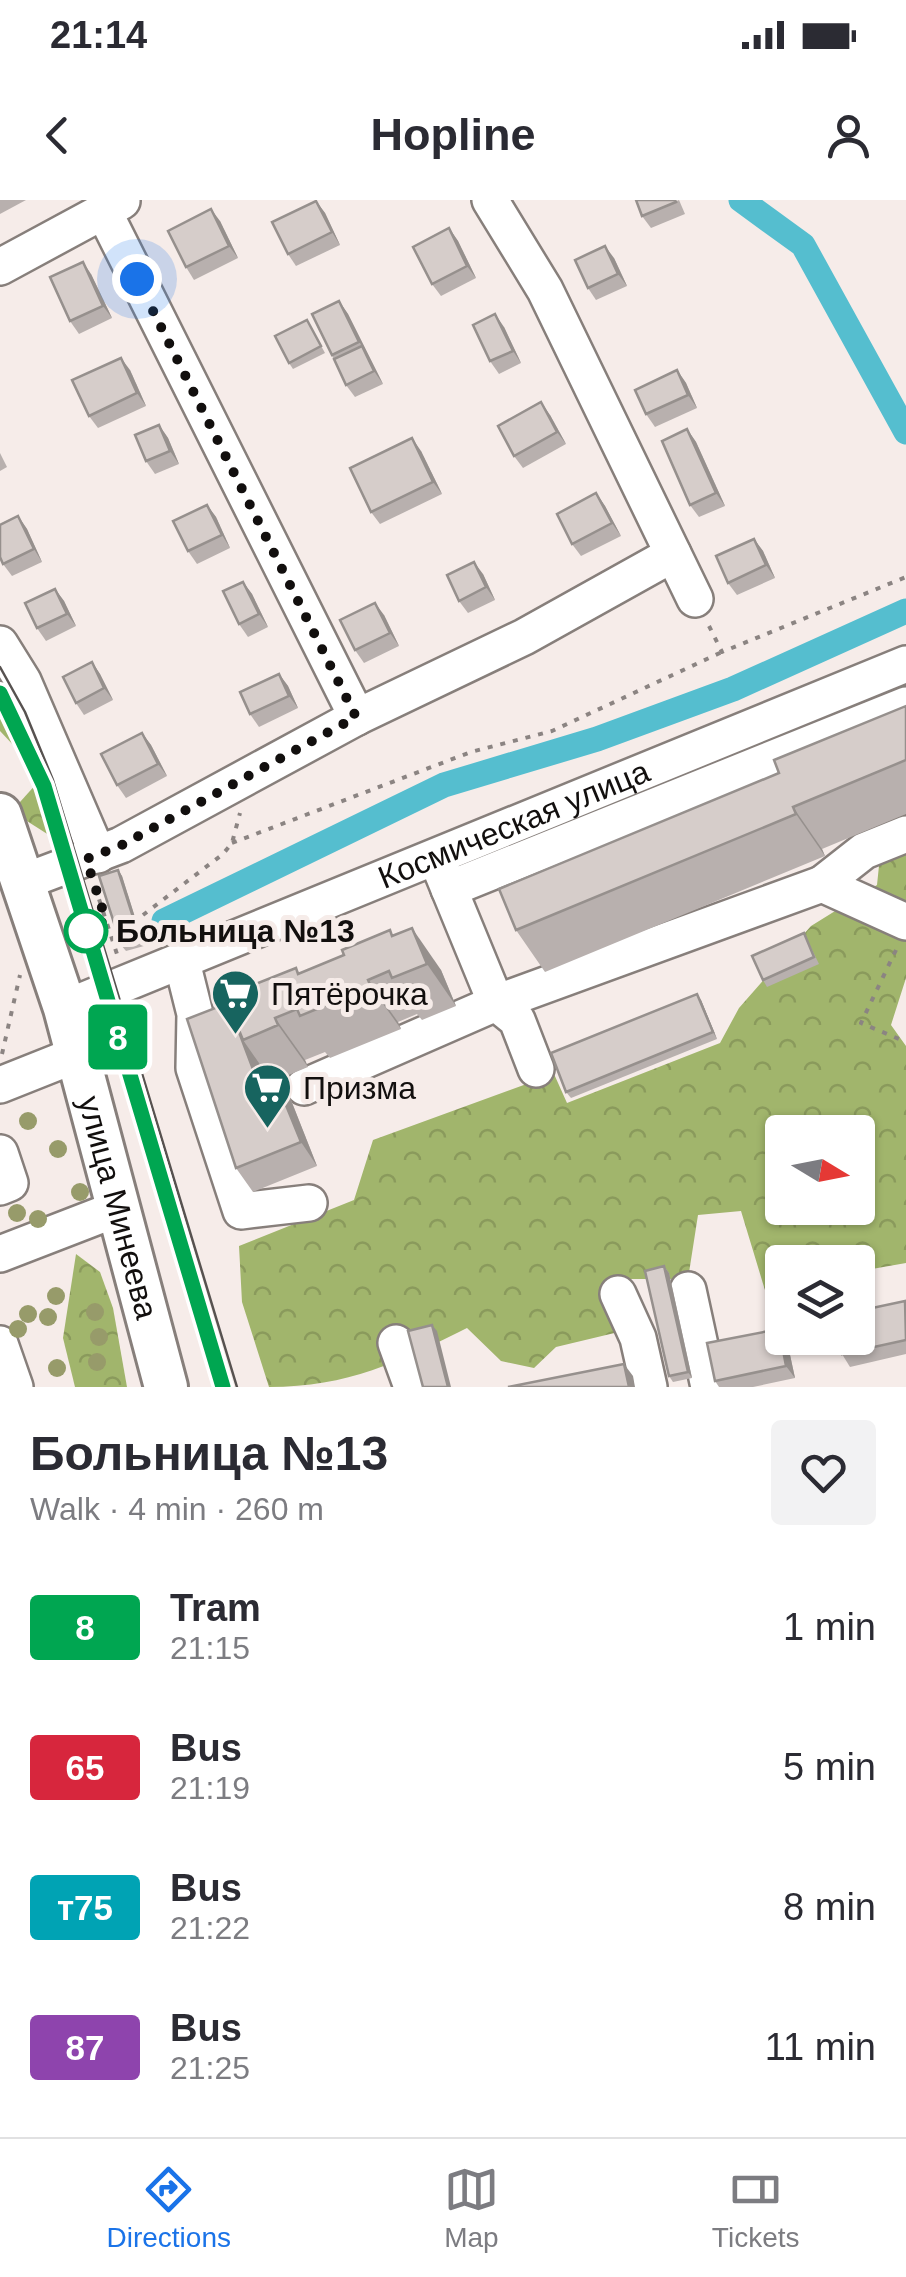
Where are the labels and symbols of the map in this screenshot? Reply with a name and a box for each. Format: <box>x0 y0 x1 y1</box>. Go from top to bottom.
your location <box>112 254 162 304</box>
street label: Космическая улица <box>373 753 655 896</box>
marker: Больница №13 <box>65 910 107 952</box>
place label: Больница №13 <box>116 913 355 949</box>
supermarket icon: Пятёрочка <box>210 968 262 1036</box>
place label: Пятёрочка <box>271 976 428 1012</box>
line badge: 8 <box>86 1004 150 1070</box>
supermarket icon: Призма <box>242 1062 294 1130</box>
place label: Призма <box>303 1070 416 1106</box>
street label: улица Минеева <box>71 1092 165 1323</box>
north arrow <box>765 1115 875 1225</box>

